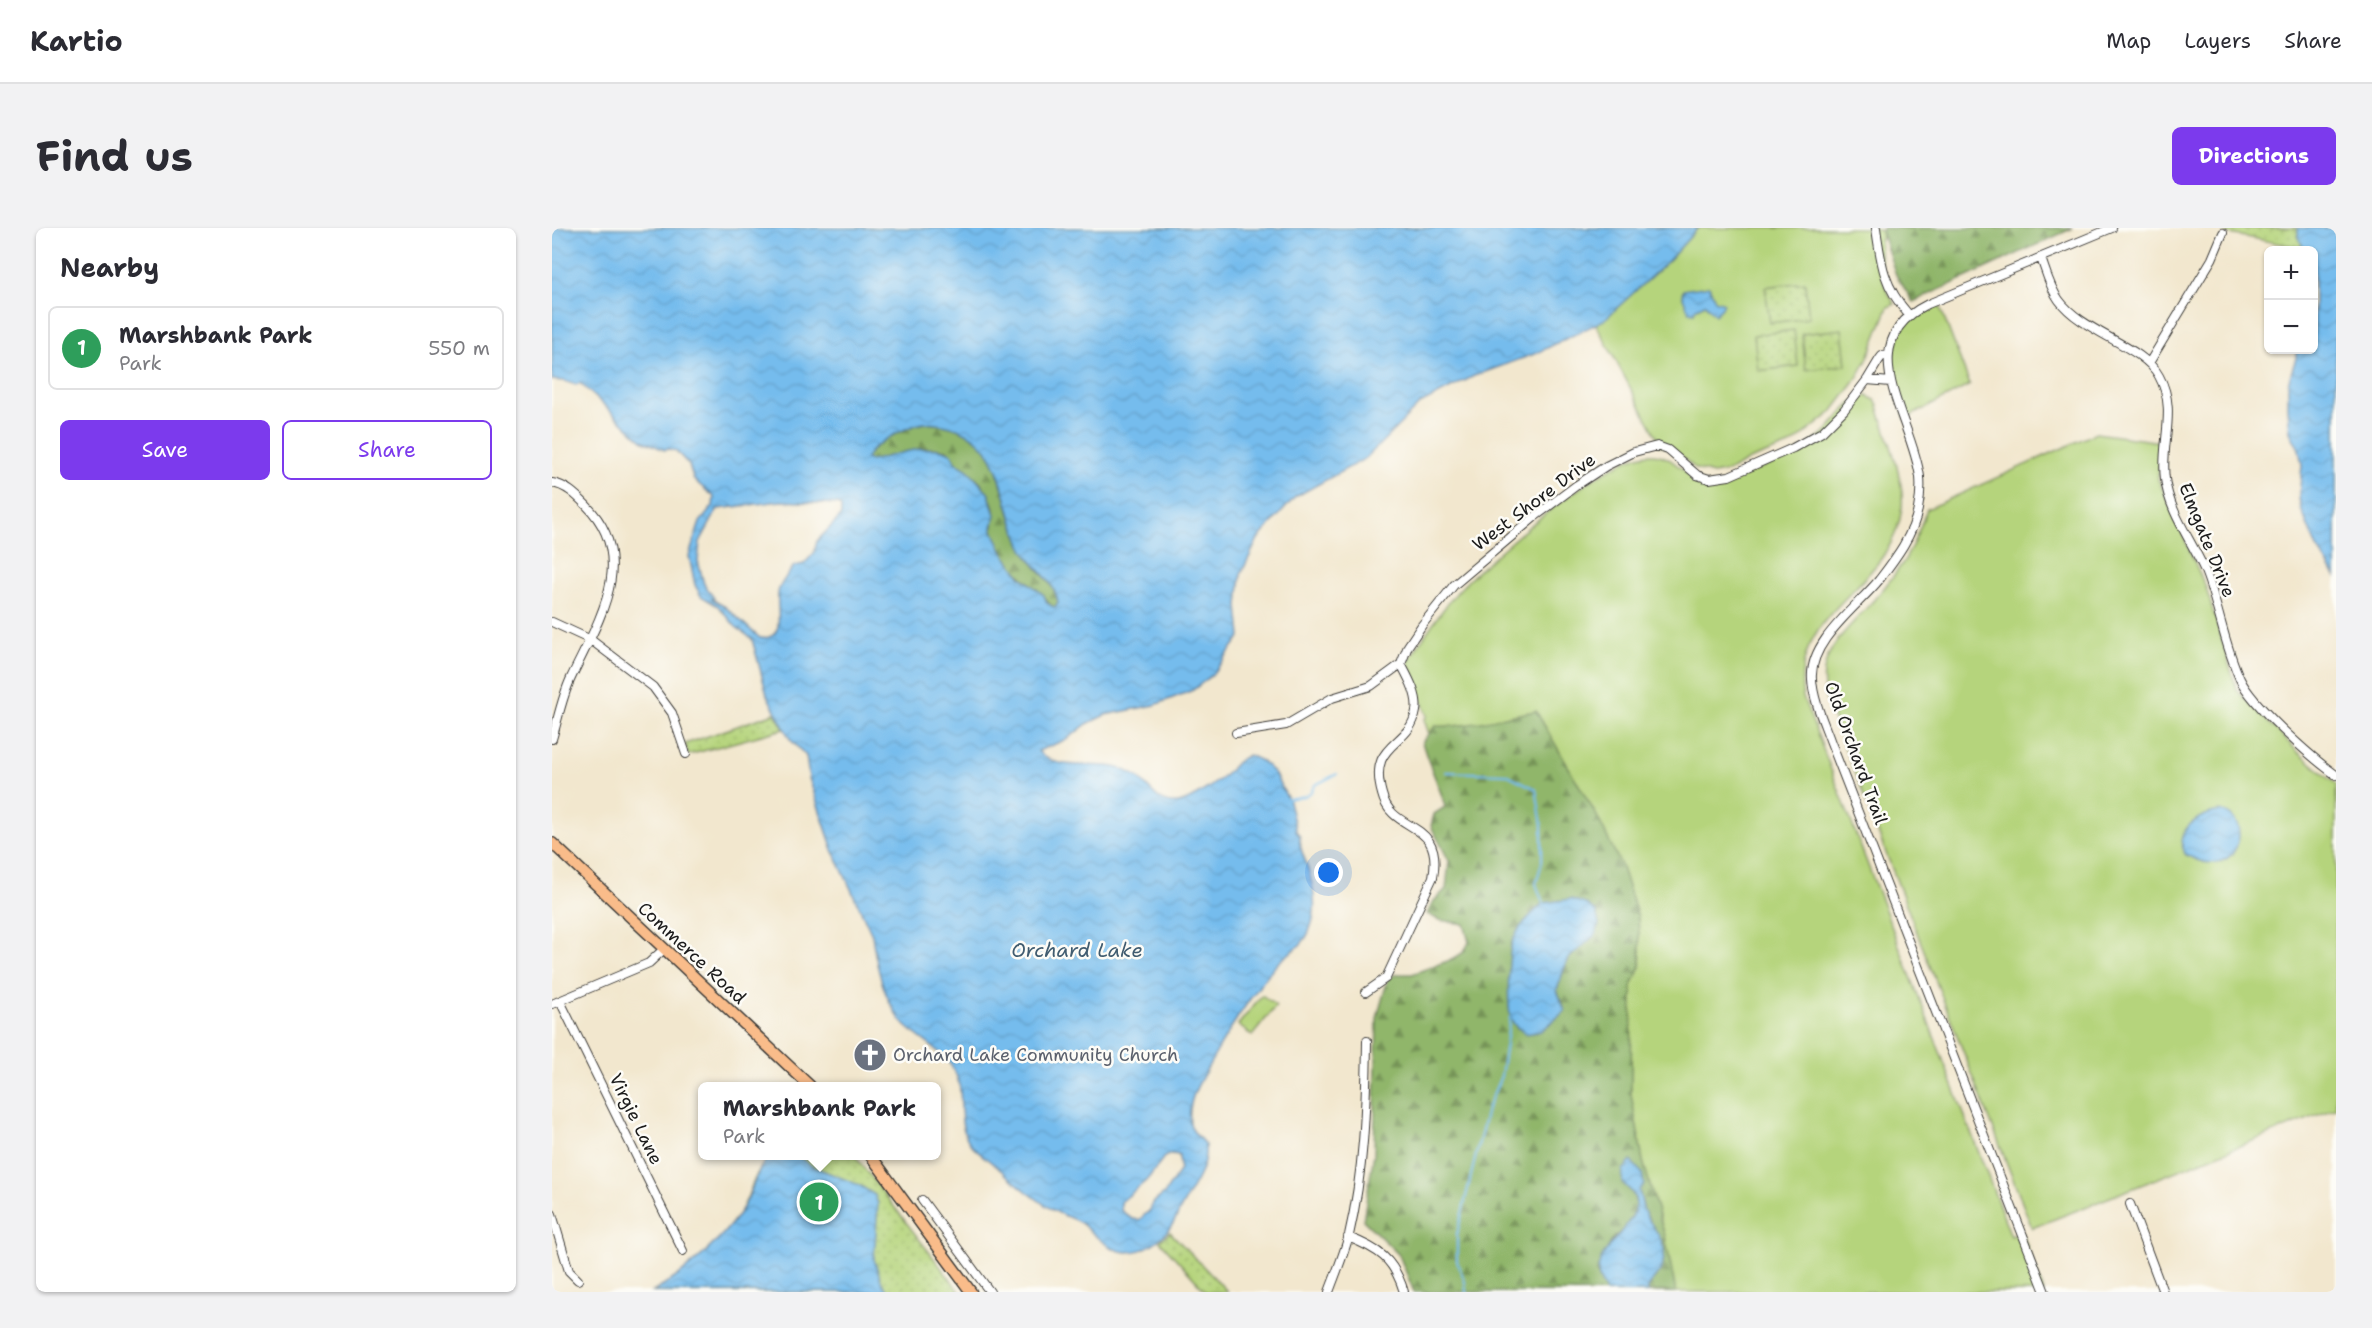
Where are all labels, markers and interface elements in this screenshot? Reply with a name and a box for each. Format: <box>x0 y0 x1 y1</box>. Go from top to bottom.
text: Kartio <box>30 22 123 60</box>
text: Map <box>2106 27 2151 55</box>
text: Layers <box>2184 27 2251 55</box>
text: Share <box>2284 27 2342 55</box>
button: Directions <box>2172 127 2336 185</box>
text: Find us <box>36 128 193 184</box>
map controls <box>2264 246 2318 354</box>
button: + <box>2264 246 2318 300</box>
text: Nearby <box>60 250 159 285</box>
button: − <box>2264 300 2318 354</box>
text: Marshbank Park <box>119 321 313 350</box>
text: 1 <box>77 335 86 361</box>
text: 550 m <box>428 335 490 361</box>
text: Park <box>119 350 162 376</box>
button: Save <box>60 420 270 480</box>
button: Share <box>282 420 492 480</box>
street label: West Shore Drive <box>1467 448 1601 556</box>
street label: Elmgate Drive <box>2173 479 2241 601</box>
street label: Old Orchard Trail <box>1819 678 1893 828</box>
your location <box>1314 858 1343 887</box>
street label: Commerce Road <box>633 896 751 1010</box>
water label: Orchard Lake <box>1011 937 1143 963</box>
church icon: Orchard Lake Community Church <box>852 1037 888 1073</box>
place label: Orchard Lake Community Church <box>893 1043 1178 1067</box>
street label: Virgie Lane <box>604 1069 668 1169</box>
popup <box>698 1082 941 1160</box>
text: Marshbank Park <box>723 1094 916 1123</box>
text: Park <box>723 1123 766 1149</box>
pin: 1 <box>800 1180 838 1224</box>

